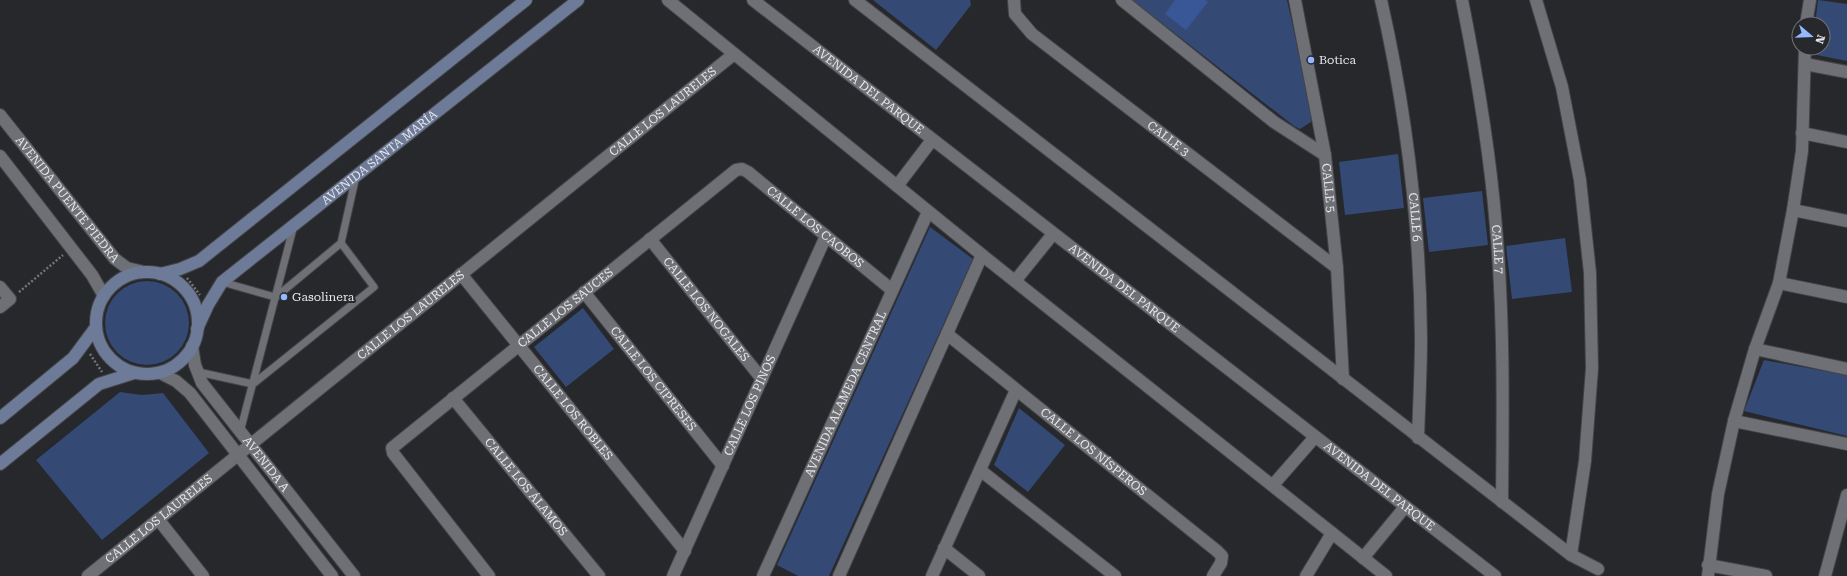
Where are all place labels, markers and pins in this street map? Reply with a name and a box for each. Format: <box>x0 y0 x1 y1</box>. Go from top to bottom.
place label: Botica <box>1319 53 1356 67</box>
marker: Botica <box>1306 55 1316 65</box>
place label: Gasolinera <box>292 290 355 304</box>
marker: Gasolinera <box>279 292 289 302</box>

